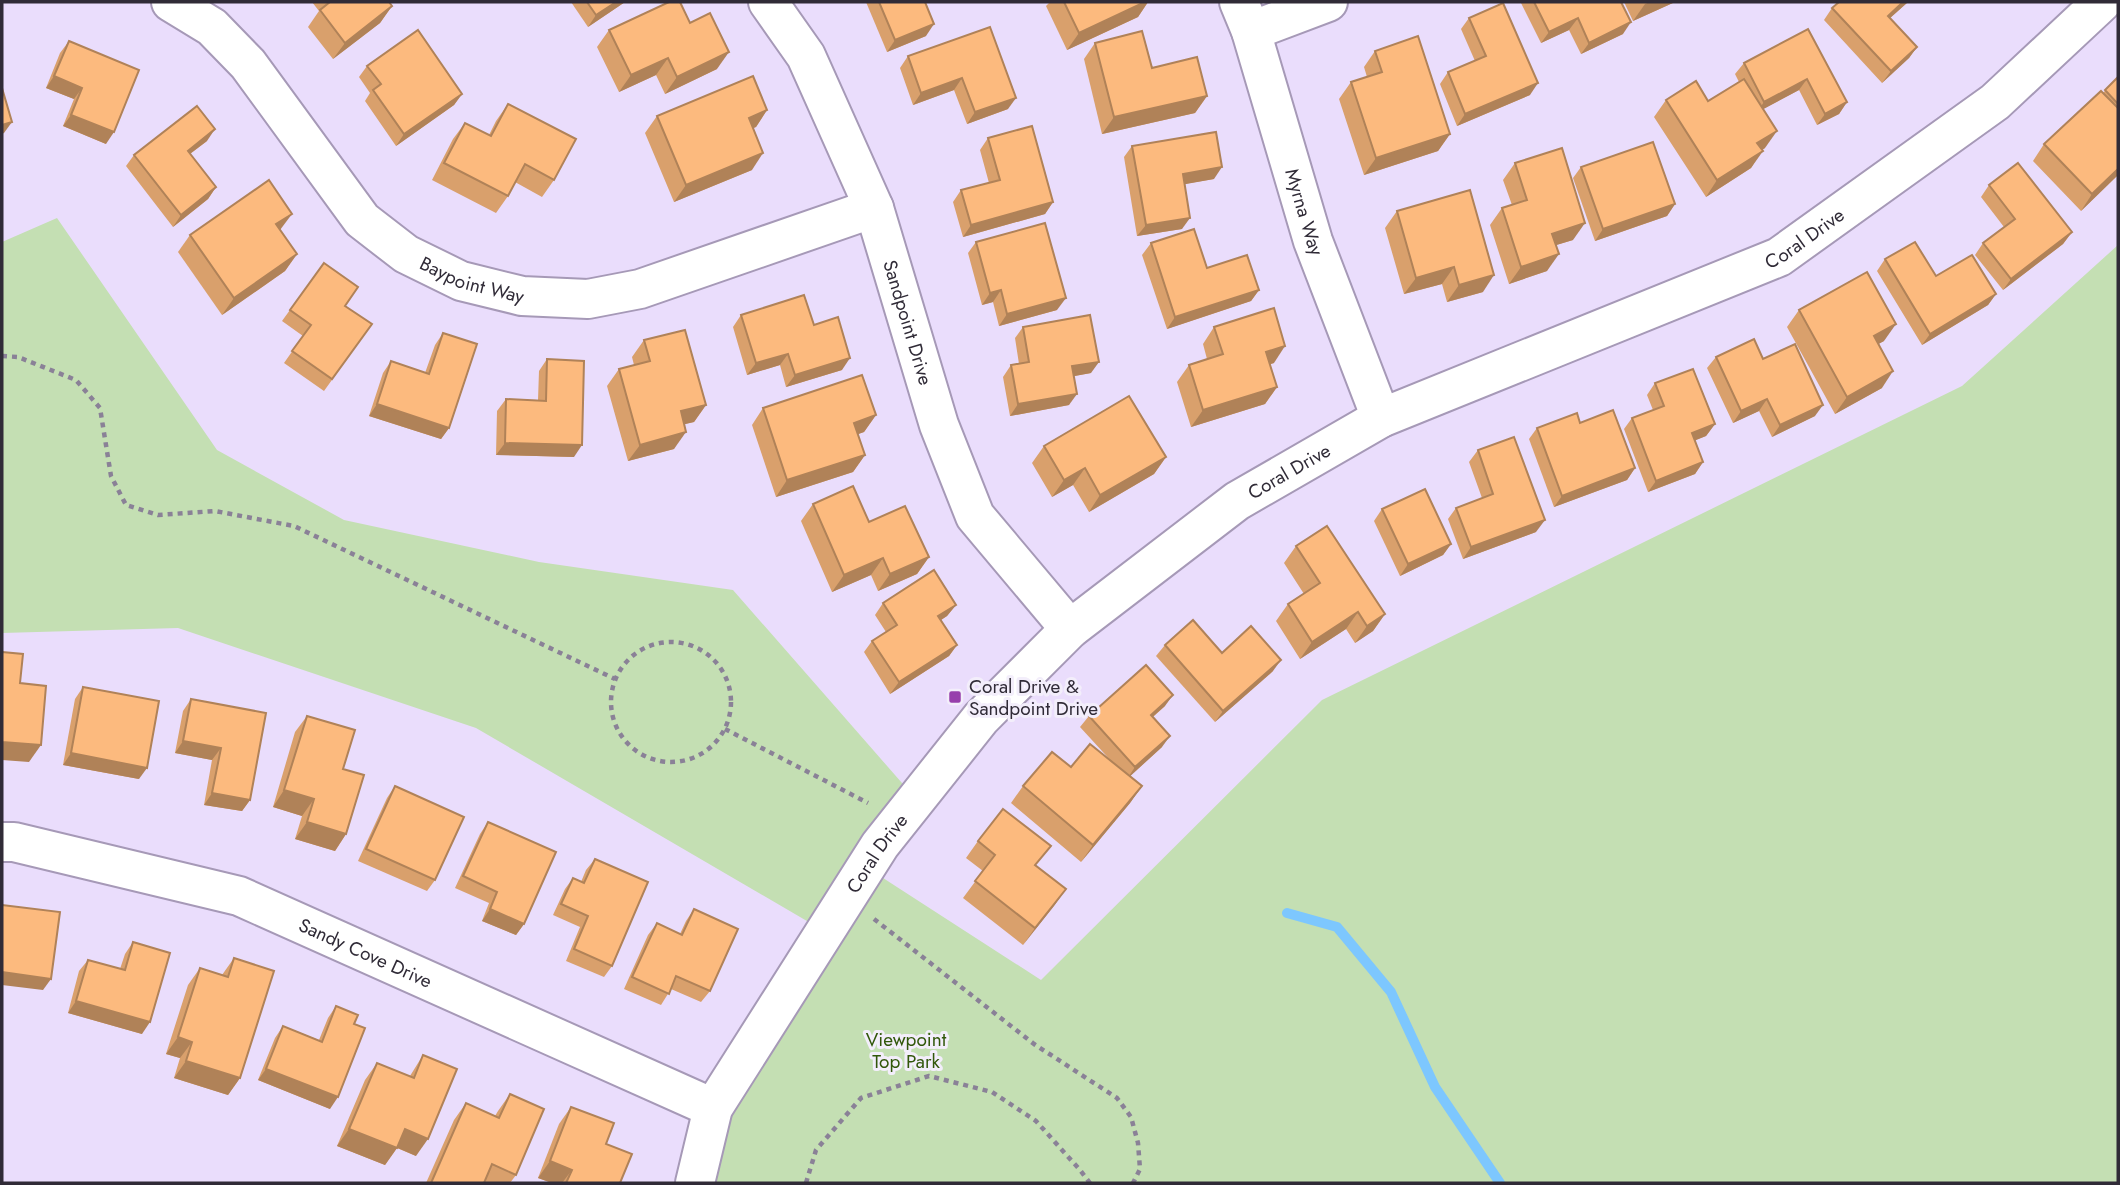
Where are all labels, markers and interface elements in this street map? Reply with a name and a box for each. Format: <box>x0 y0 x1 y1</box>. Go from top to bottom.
street label: Myrna Way <box>1279 165 1331 260</box>
street label: Coral Drive <box>1761 201 1850 275</box>
street label: Baypoint Way <box>415 249 528 310</box>
street label: Sandpoint Drive <box>877 257 940 388</box>
street label: Coral Drive <box>1242 437 1335 506</box>
place label: Coral Drive & Sandpoint Drive <box>969 673 1098 722</box>
marker: Coral Drive & Sandpoint Drive <box>947 689 963 705</box>
street label: Coral Drive <box>839 807 914 898</box>
street label: Sandy Cove Drive <box>295 911 437 994</box>
park label: Viewpoint Top Park <box>866 1026 947 1075</box>

